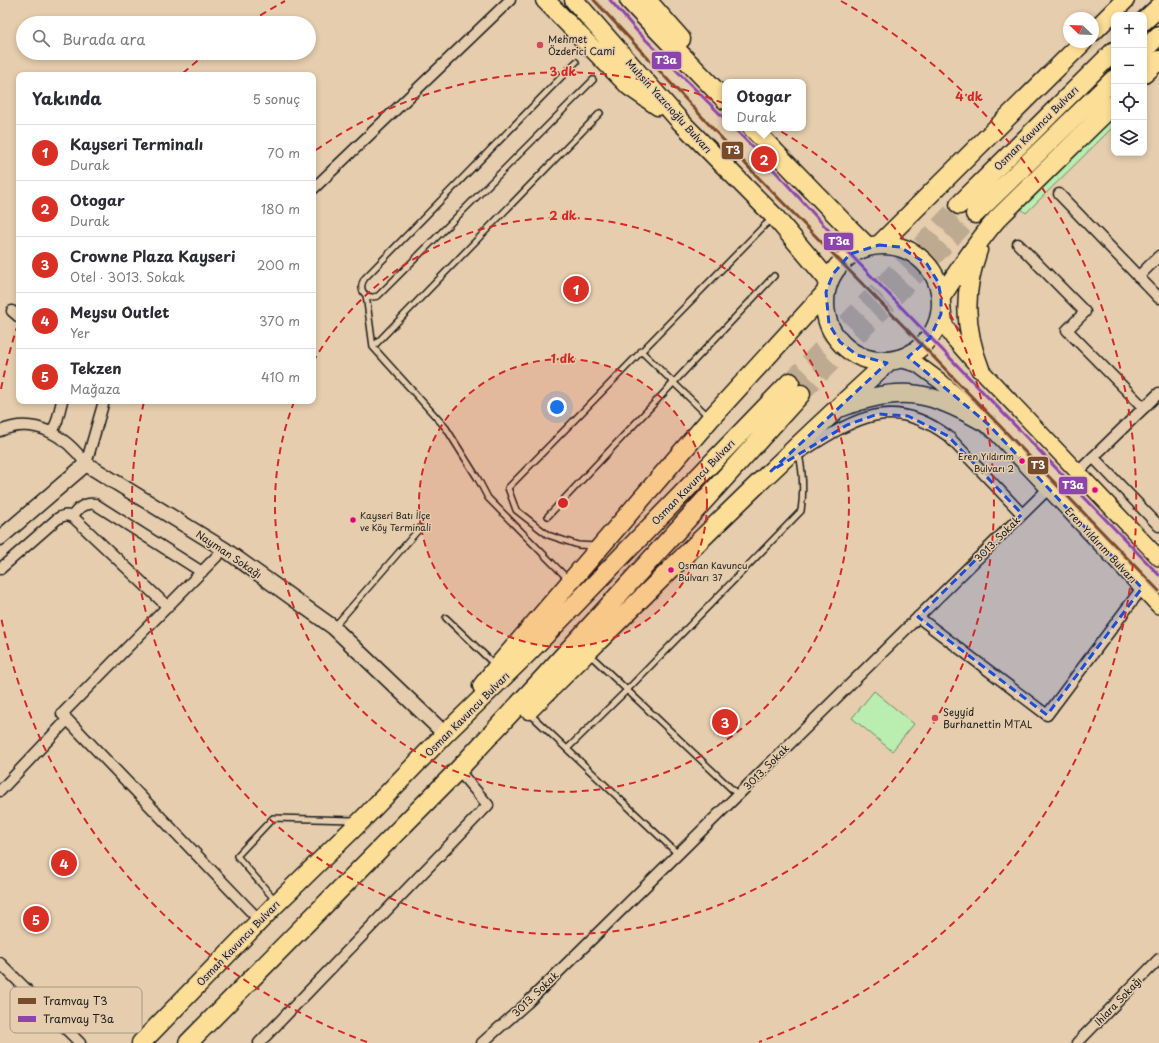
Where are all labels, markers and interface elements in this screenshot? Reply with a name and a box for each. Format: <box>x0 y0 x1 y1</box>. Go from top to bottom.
north arrow <box>1063 12 1099 48</box>
map controls <box>1111 12 1147 156</box>
button: + <box>1111 12 1147 48</box>
search box <box>16 16 316 60</box>
icon: search <box>30 27 52 49</box>
text: Burada ara <box>62 27 145 50</box>
place label: Mehmet Özderici Cami <box>548 31 615 58</box>
marker: Mehmet Özderici Cami <box>535 40 545 50</box>
button: − <box>1111 48 1147 84</box>
line badge: T3a <box>651 51 682 70</box>
text: T3a <box>655 51 678 68</box>
street label: Muhsin Yazıcıoğlu Bulvarı <box>623 55 716 156</box>
text: 3 dk <box>549 62 577 80</box>
popup <box>722 79 806 131</box>
street label: Osman Kavuncu Bulvarı <box>990 82 1081 173</box>
text: Otogar <box>737 84 791 107</box>
button: locate <box>1111 84 1147 120</box>
text: Yakında <box>32 85 102 111</box>
text: 4 dk <box>955 87 983 105</box>
text: 5 sonuç <box>252 89 300 108</box>
text: Durak <box>737 107 776 126</box>
button: layers <box>1111 120 1147 156</box>
text: Kayseri Terminalı <box>70 132 203 155</box>
line badge: T3 <box>721 141 744 160</box>
text: T3 <box>726 141 740 158</box>
text: 1 <box>42 143 48 162</box>
text: 70 m <box>267 143 300 162</box>
pin: 2 <box>751 144 777 174</box>
text: Durak <box>70 155 110 174</box>
text: Otogar <box>70 188 125 211</box>
text: 2 <box>40 199 50 218</box>
text: 180 m <box>261 199 300 218</box>
text: 2 dk <box>549 206 577 224</box>
text: Durak <box>70 211 110 230</box>
line badge: T3a <box>823 232 854 251</box>
text: T3a <box>828 232 851 249</box>
text: Crowne Plaza Kayseri <box>70 244 235 267</box>
text: 3 <box>41 255 49 274</box>
text: 200 m <box>257 255 300 274</box>
text: Otel · 3013. Sokak <box>70 267 185 286</box>
pin: 1 <box>563 274 589 304</box>
text: Meysu Outlet <box>70 300 170 323</box>
text: 4 <box>41 311 49 330</box>
text: 370 m <box>259 311 300 330</box>
text: Yer <box>70 323 90 342</box>
text: 1 dk <box>551 349 575 367</box>
text: Tekzen <box>70 356 122 379</box>
text: 5 <box>41 367 49 386</box>
text: 410 m <box>261 367 300 386</box>
text: Mağaza <box>70 379 120 398</box>
your location <box>547 397 567 417</box>
street label: Osman Kavuncu Bulvarı <box>648 435 738 528</box>
place label: Eren Yıldırım Bulvarı 2 <box>958 449 1014 475</box>
marker: Eren Yıldırım Bulvarı 2 <box>1017 456 1027 466</box>
line badge: T3 <box>1027 456 1049 475</box>
text: T3 <box>1031 456 1045 473</box>
line badge: T3a <box>1058 476 1088 495</box>
text: T3a <box>1062 476 1085 493</box>
unlabelled marker <box>1090 485 1100 495</box>
centre of rings <box>556 496 570 510</box>
street label: Eren Yıldırım Bulvarı <box>1062 503 1141 586</box>
place label: Kayseri Batı İlçe ve Köy Terminali <box>360 508 431 534</box>
street label: 3013. Sokak <box>970 512 1023 565</box>
marker: Kayseri Batı İlçe ve Köy Terminali <box>348 515 358 525</box>
street label: Nayman Sokağı <box>193 526 265 582</box>
place label: Osman Kavuncu Bulvarı 37 <box>678 558 747 584</box>
marker: Osman Kavuncu Bulvarı 37 <box>666 565 676 575</box>
street label: Osman Kavuncu Bulvarı <box>421 668 512 759</box>
place label: Seyyid Burhanettin MTAL <box>943 704 1033 731</box>
pin: 3 <box>712 707 738 737</box>
marker: Seyyid Burhanettin MTAL <box>930 713 940 723</box>
street label: 3013. Sokak <box>739 740 792 793</box>
pin: 4 <box>51 848 77 878</box>
street label: Osman Kavuncu Bulvarı <box>193 896 283 989</box>
pin: 5 <box>23 904 49 934</box>
street label: 3013. Sokak <box>508 967 562 1020</box>
street label: Ihlara Sokağı <box>1090 973 1145 1028</box>
legend <box>10 987 142 1033</box>
text: Tramvay T3 <box>43 992 107 1009</box>
text: Tramvay T3a <box>43 1010 114 1027</box>

